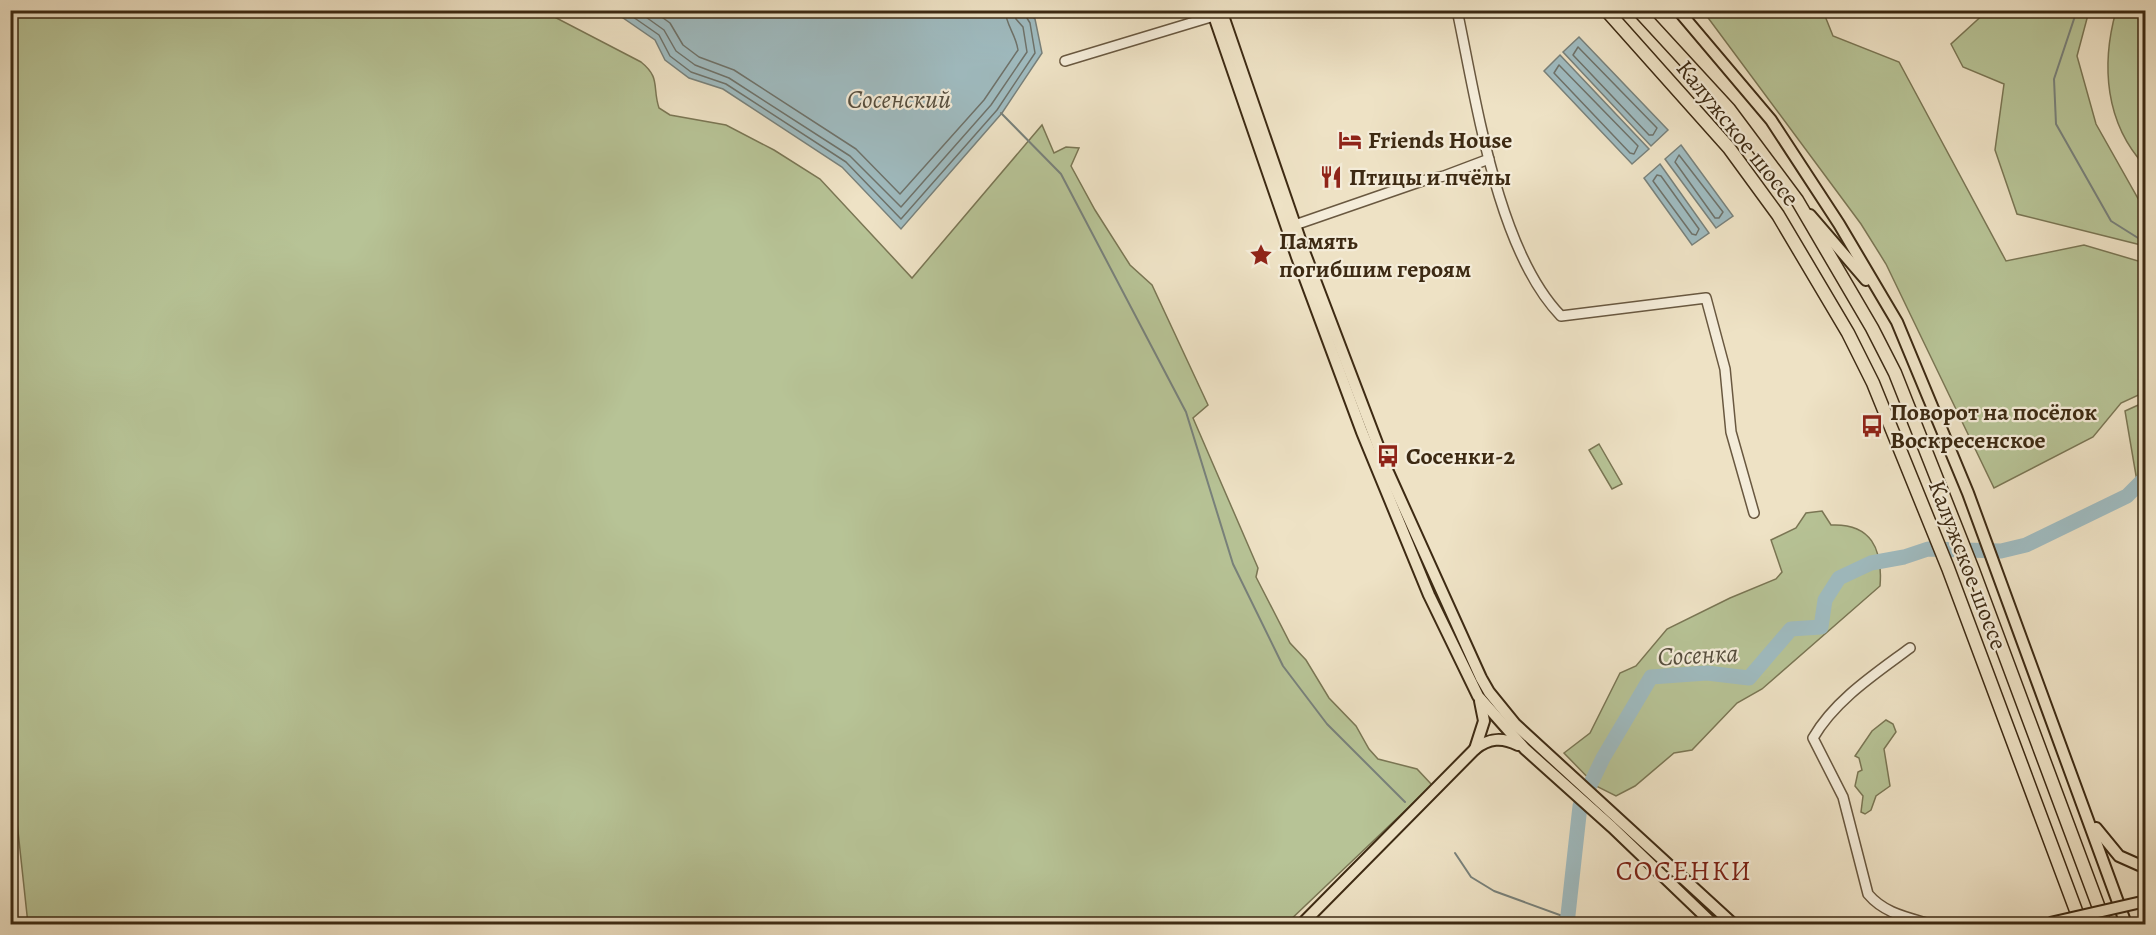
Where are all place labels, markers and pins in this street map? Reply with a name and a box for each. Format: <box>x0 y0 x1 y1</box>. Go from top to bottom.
place label: Friends House <box>1368 124 1512 156</box>
hotel icon: Friends House <box>1337 127 1363 153</box>
place label: Птицы и пчёлы <box>1349 161 1511 193</box>
restaurant icon: Птицы и пчёлы <box>1318 164 1344 190</box>
place label: Память погибшим героям <box>1279 225 1471 285</box>
place icon: Память погибшим героям <box>1248 242 1274 268</box>
place label: Поворот на посёлок Воскресенское <box>1890 396 2097 456</box>
bus stop icon: Поворот на посёлок Воскресенское <box>1859 413 1885 439</box>
place label: Сосенки-2 <box>1406 440 1516 472</box>
bus stop icon: Сосенки-2 <box>1375 443 1401 469</box>

